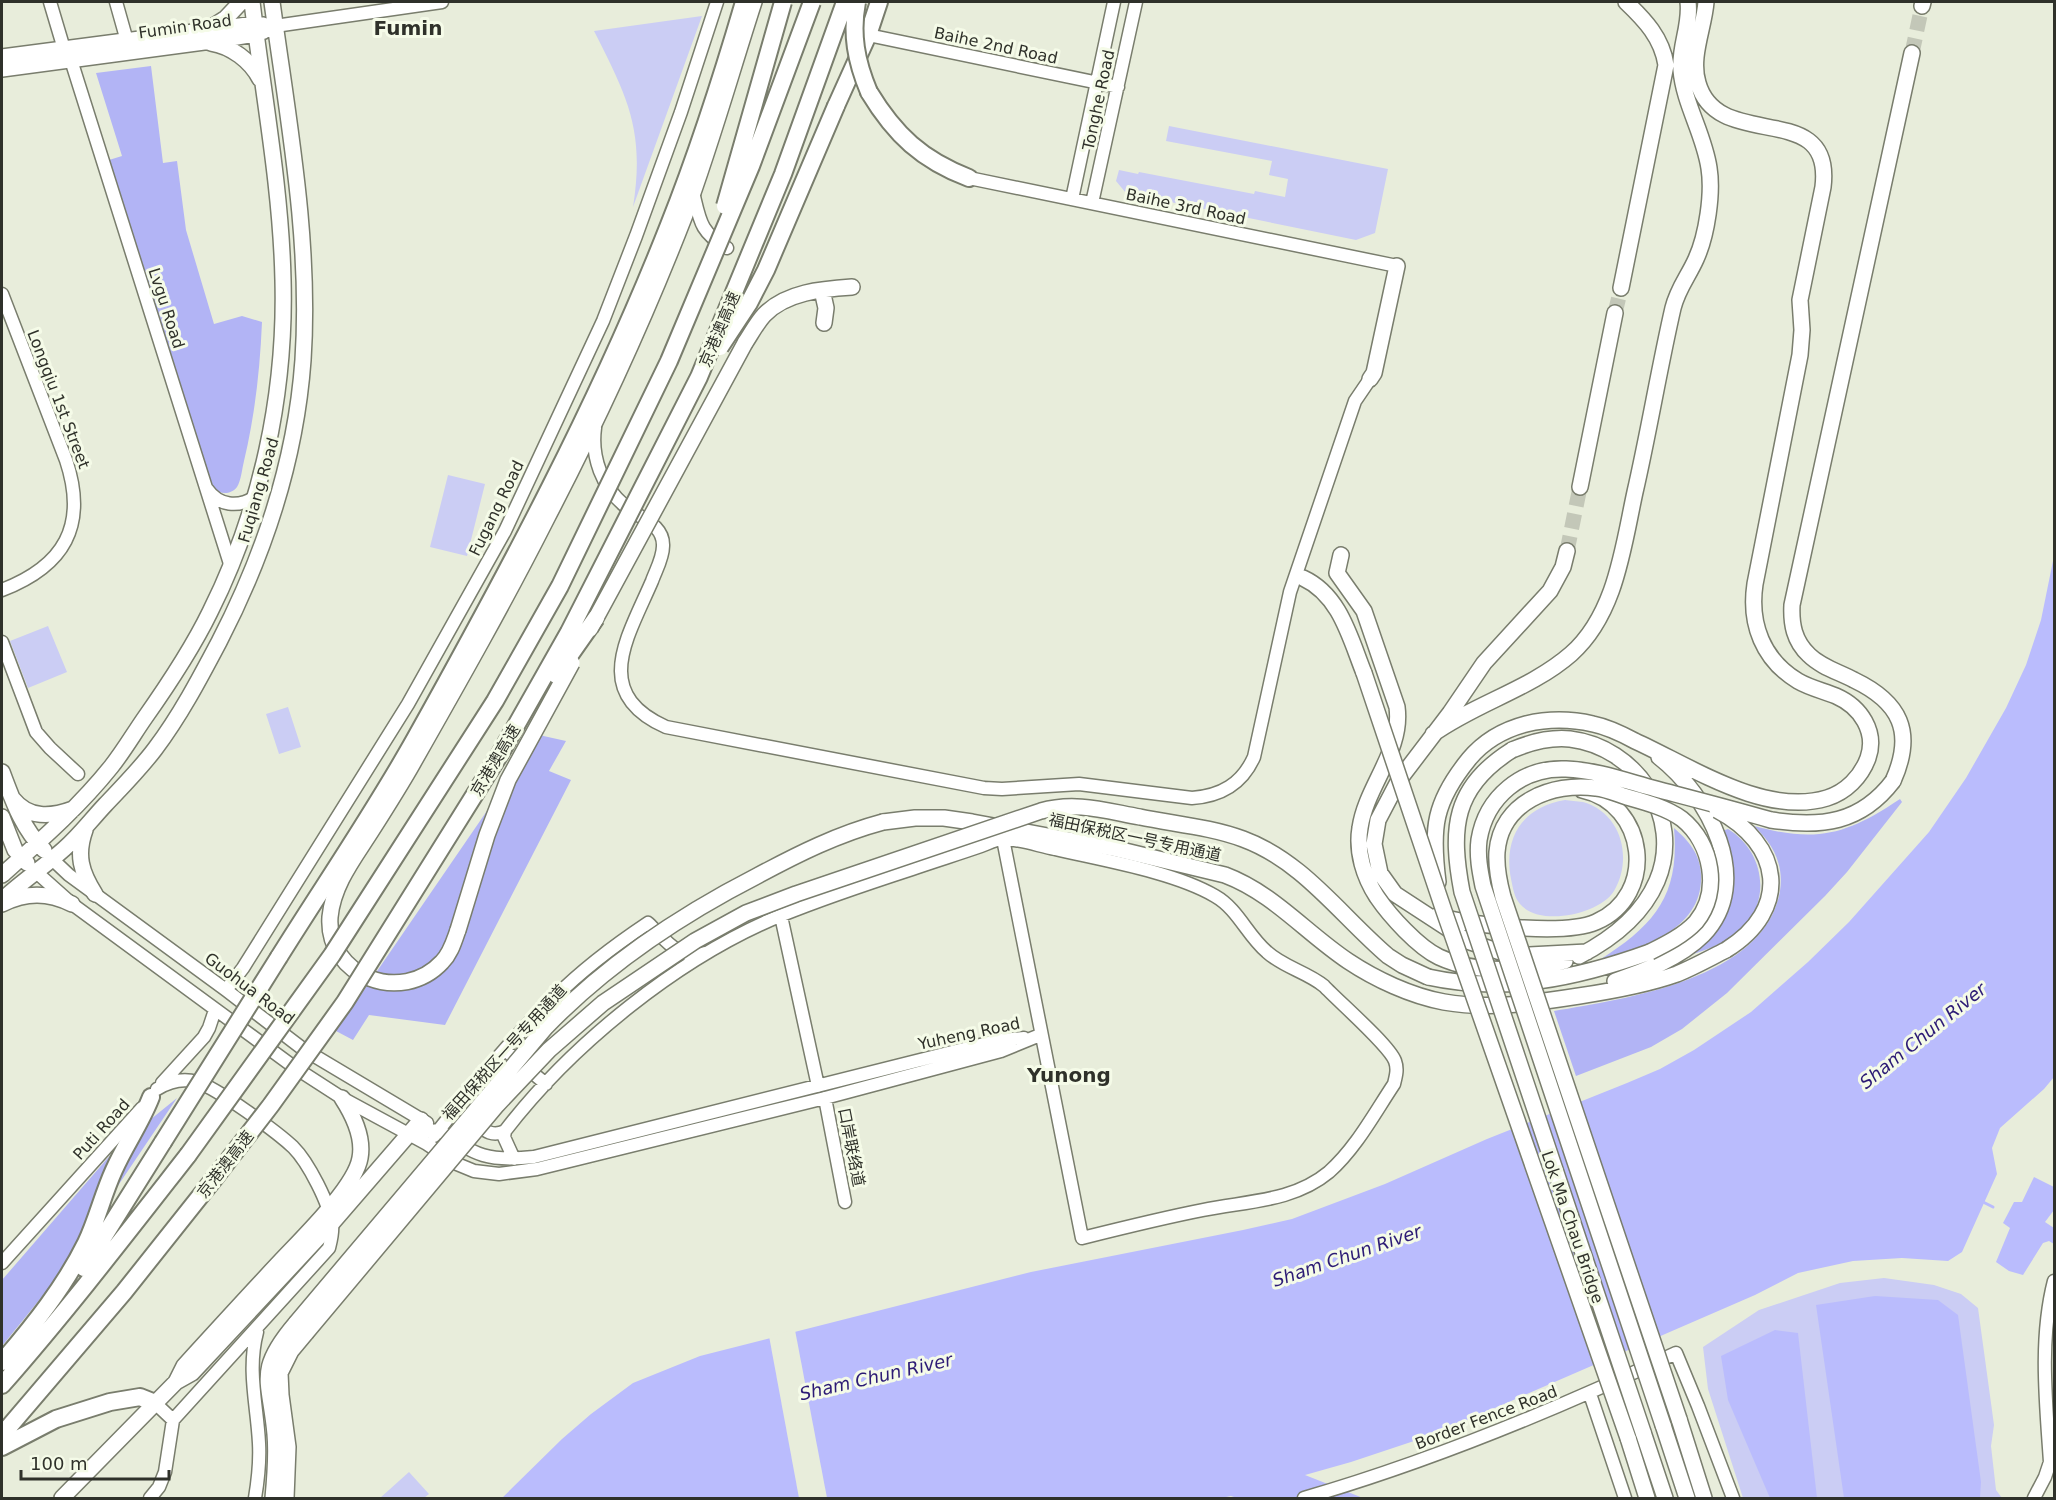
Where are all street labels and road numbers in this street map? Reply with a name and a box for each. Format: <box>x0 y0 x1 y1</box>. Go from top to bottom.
street label: Fumin Road <box>137 11 233 42</box>
street label: Baihe 2nd Road <box>932 23 1060 68</box>
street label: Tonghe Road <box>1078 48 1118 153</box>
street label: Baihe 3rd Road <box>1124 184 1248 228</box>
street label: Lvgu Road <box>145 265 189 351</box>
street label: 京港澳高速 <box>695 289 744 370</box>
street label: Longqiu 1st Street <box>23 327 94 471</box>
street label: Fuqiang Road <box>234 435 283 545</box>
street label: Fugang Road <box>465 457 528 559</box>
street label: 京港澳高速 <box>467 721 524 799</box>
street label: 福田保税区一号专用通道 <box>1047 810 1223 865</box>
street label: Guohua Road <box>201 948 298 1028</box>
street label: 福田保税区一号专用通道 <box>438 981 570 1124</box>
street label: Yuheng Road <box>915 1013 1022 1054</box>
street label: Puti Road <box>69 1095 134 1164</box>
street label: 口岸联络道 <box>835 1106 868 1188</box>
street label: 京港澳高速 <box>193 1127 258 1202</box>
street label: Lok Ma Chau Bridge <box>1538 1148 1608 1306</box>
street label: Border Fence Road <box>1412 1382 1560 1453</box>

